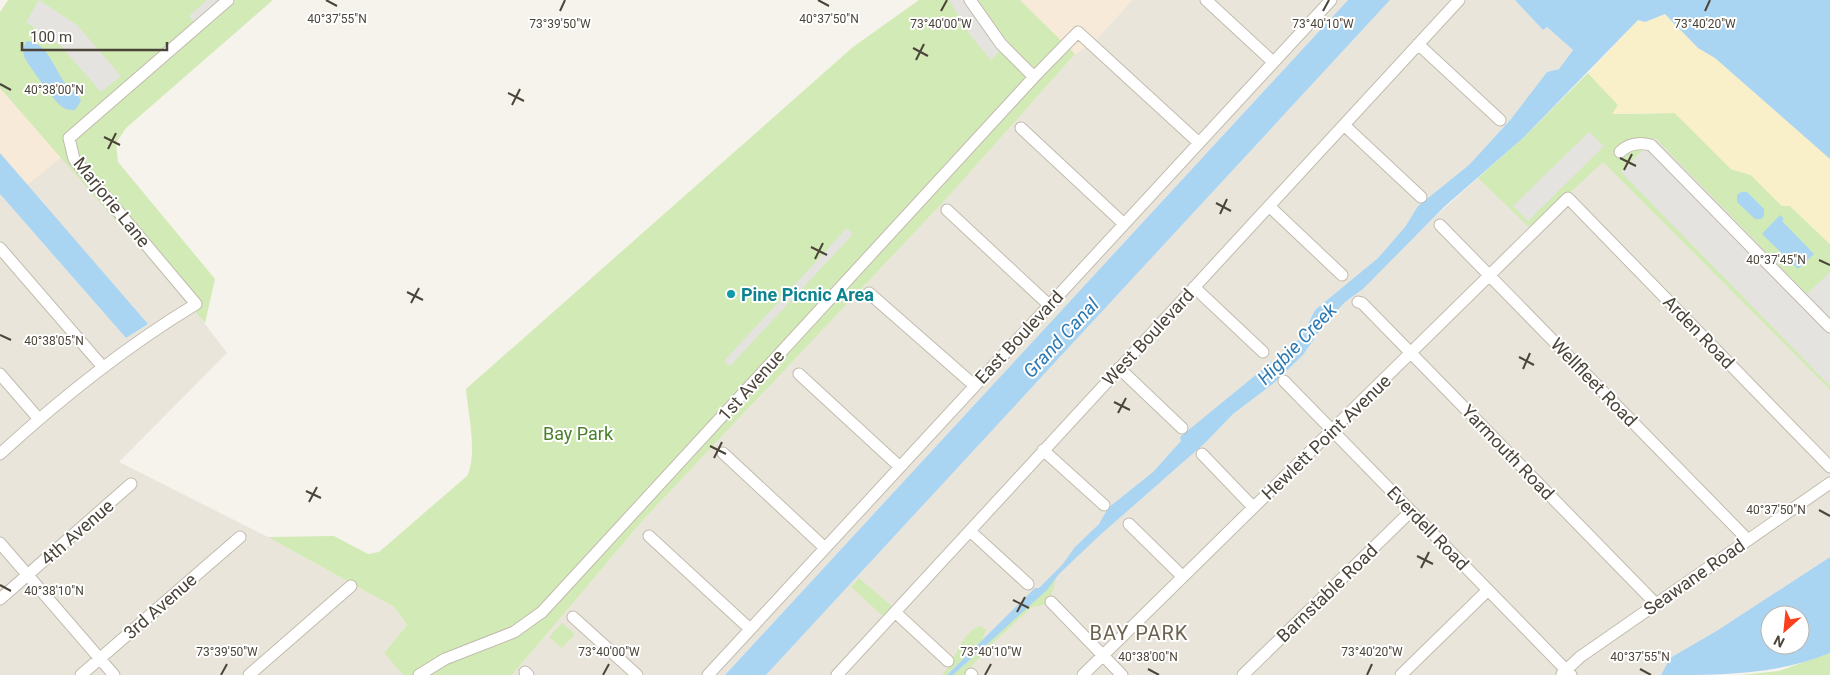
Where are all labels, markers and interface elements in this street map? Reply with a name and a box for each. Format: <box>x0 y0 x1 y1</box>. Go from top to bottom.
text: 40°37'55"N <box>307 12 367 26</box>
text: 40°37'50"N <box>799 12 859 26</box>
text: 73°39'50"W <box>529 17 591 31</box>
text: 73°40'00"W <box>910 17 972 31</box>
text: 73°40'10"W <box>1292 17 1354 31</box>
text: 73°40'20"W <box>1674 17 1736 31</box>
scale bar <box>22 20 168 52</box>
text: 100 m <box>30 28 72 46</box>
text: 40°38'00"N <box>24 83 84 97</box>
street label: Marjorie Lane <box>69 153 155 251</box>
text: 40°37'45"N <box>1746 253 1806 267</box>
place label: Pine Picnic Area <box>741 284 874 305</box>
street label: West Boulevard <box>1098 284 1198 390</box>
street label: East Boulevard <box>971 286 1067 388</box>
marker: Pine Picnic Area <box>725 288 737 300</box>
street label: Arden Road <box>1659 291 1739 373</box>
water label: Grand Canal <box>1018 293 1104 383</box>
water label: Higbie Creek <box>1253 298 1342 389</box>
street label: Wellfleet Road <box>1547 333 1641 431</box>
text: 40°38'05"N <box>24 334 84 348</box>
street label: 1st Avenue <box>714 345 788 425</box>
street label: Hewlett Point Avenue <box>1257 370 1395 504</box>
street label: Yarmouth Road <box>1458 400 1558 504</box>
park label: Bay Park <box>543 423 614 444</box>
street label: Everdell Road <box>1383 482 1473 574</box>
street label: 4th Avenue <box>36 495 118 569</box>
text: 40°37'50"N <box>1746 503 1806 517</box>
street label: Seawane Road <box>1639 534 1749 620</box>
street label: Barnstable Road <box>1272 540 1382 646</box>
street label: 3rd Avenue <box>119 569 201 643</box>
text: 40°38'10"N <box>24 584 84 598</box>
north arrow <box>1760 605 1810 655</box>
district label: BAY PARK <box>1090 621 1188 645</box>
text: N <box>1771 632 1787 651</box>
text: 73°39'50"W <box>196 645 258 659</box>
text: 73°40'00"W <box>578 645 640 659</box>
text: 73°40'10"W <box>960 645 1022 659</box>
text: 73°40'20"W <box>1341 645 1403 659</box>
text: 40°38'00"N <box>1118 650 1178 664</box>
text: 40°37'55"N <box>1610 650 1670 664</box>

